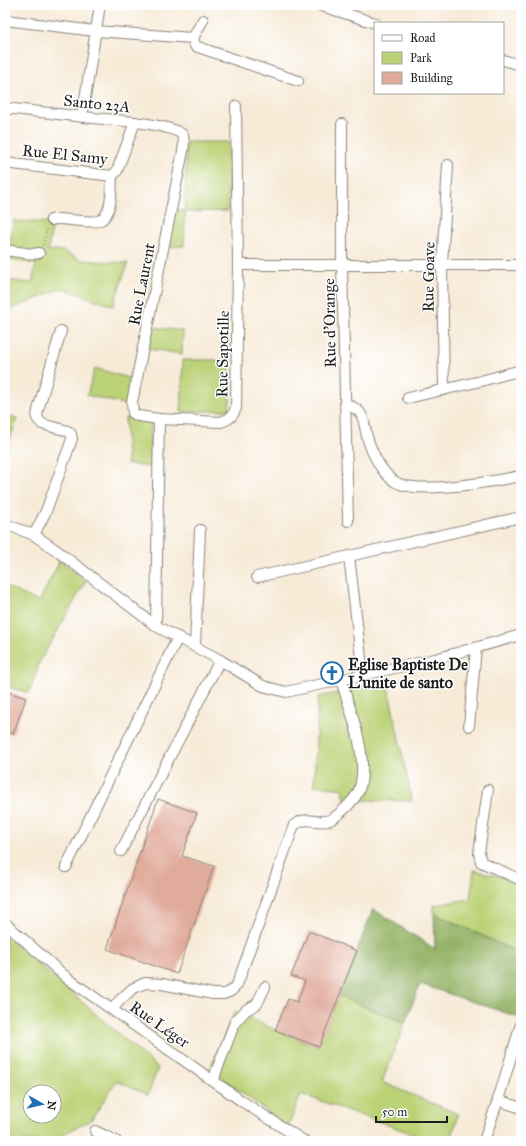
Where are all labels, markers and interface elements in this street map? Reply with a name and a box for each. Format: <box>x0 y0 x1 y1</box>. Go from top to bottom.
legend <box>374 22 504 94</box>
text: Road <box>410 31 436 45</box>
text: Park <box>410 51 432 65</box>
text: Building <box>410 71 453 86</box>
street label: Santo 23A <box>63 91 131 116</box>
street label: Rue El Samy <box>21 141 109 168</box>
street label: Rue Laurent <box>124 241 159 327</box>
street label: Rue Goave <box>418 241 439 312</box>
street label: Rue d'Orange <box>319 278 341 368</box>
street label: Rue Sapotille <box>212 310 233 398</box>
place label: Eglise Baptiste De L'unite de santo <box>348 655 468 692</box>
church icon: Eglise Baptiste De L'unite de santo <box>319 660 345 686</box>
street label: Rue Léger <box>126 997 193 1053</box>
north arrow <box>22 1084 62 1124</box>
scale bar <box>376 1098 447 1124</box>
text: N <box>44 1100 58 1112</box>
text: 50 m <box>382 1105 407 1119</box>

